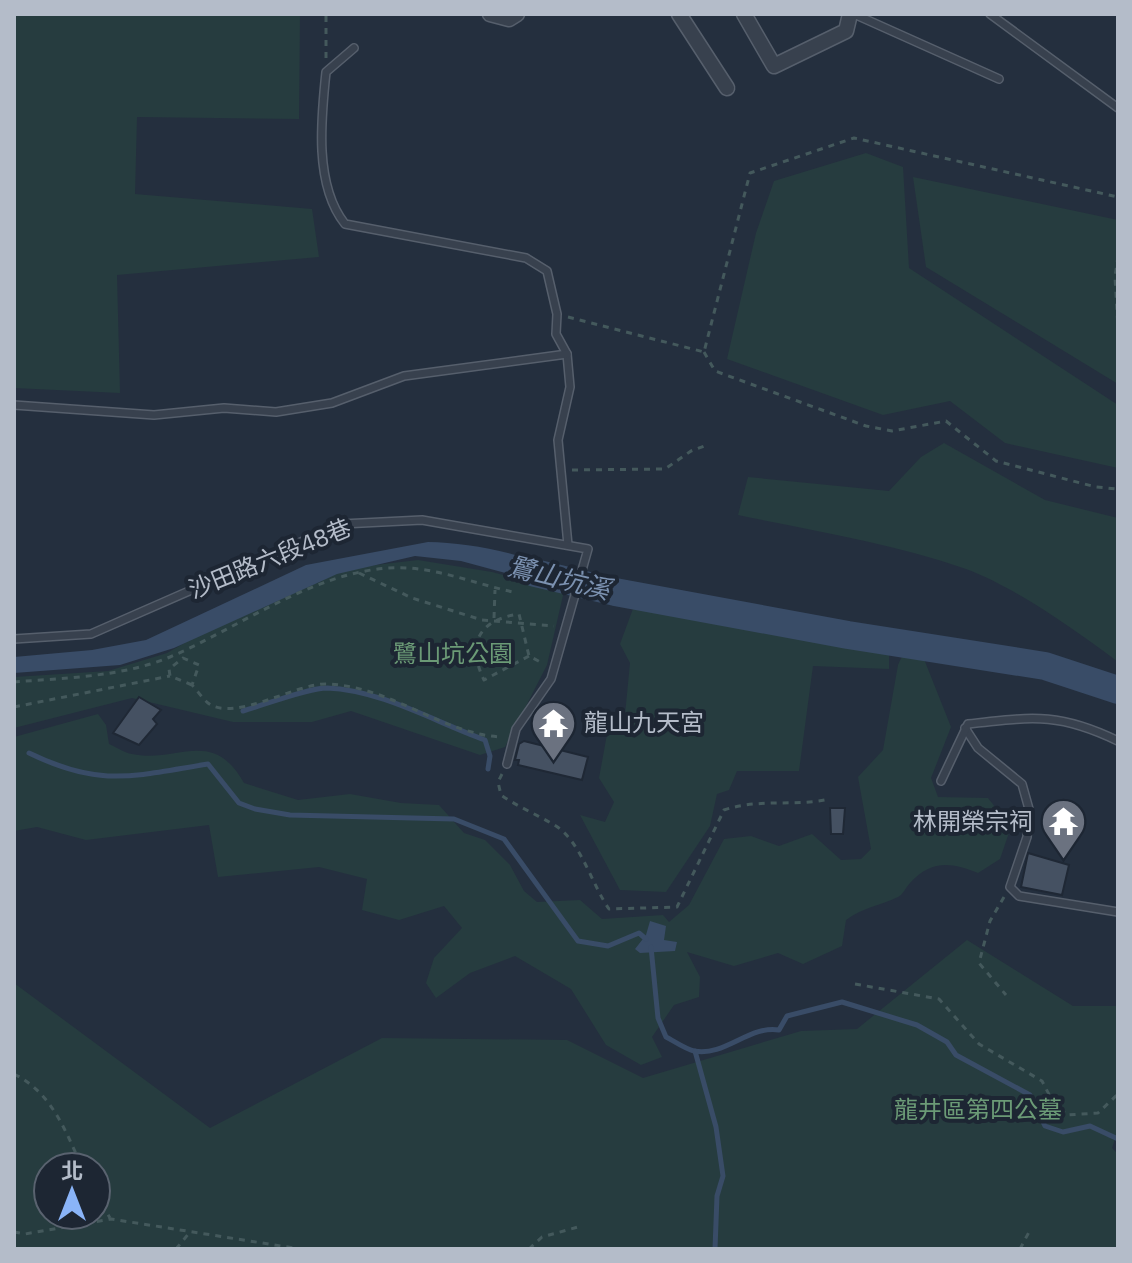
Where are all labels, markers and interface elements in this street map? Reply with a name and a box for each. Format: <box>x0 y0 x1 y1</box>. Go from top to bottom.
street label: 沙田路六段48巷 <box>184 511 356 605</box>
water label: 鷺山坑溪 <box>505 548 618 607</box>
park label: 鷺山坑公園 <box>393 637 513 669</box>
temple icon: 龍山九天宮 <box>529 699 577 762</box>
place label: 龍山九天宮 <box>584 706 704 738</box>
temple icon: 林開榮宗祠 <box>1040 798 1088 861</box>
place label: 林開榮宗祠 <box>913 805 1033 837</box>
park label: 龍井區第四公墓 <box>894 1093 1062 1125</box>
north arrow <box>32 1151 112 1231</box>
text: 北 <box>61 1156 83 1185</box>

